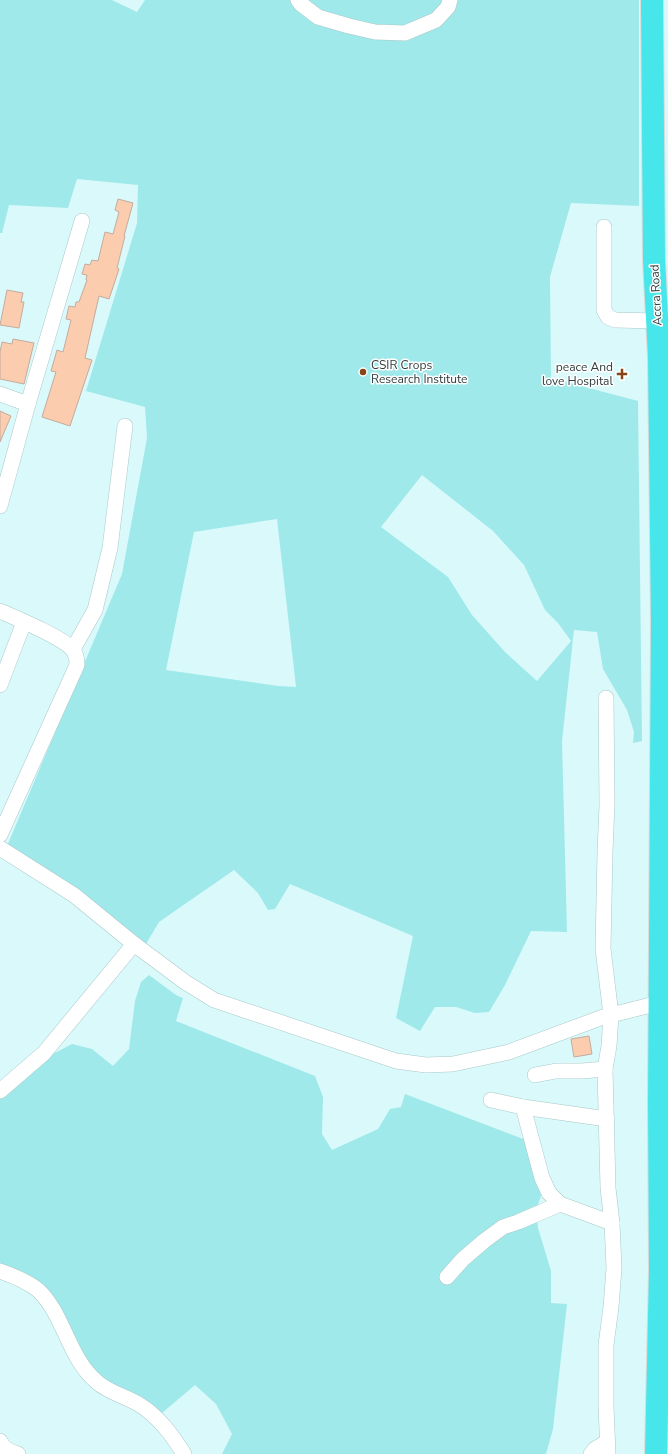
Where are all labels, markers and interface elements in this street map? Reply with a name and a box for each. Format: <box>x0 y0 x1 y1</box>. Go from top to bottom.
street label: Accra Road <box>646 264 666 326</box>
place label: CSIR Crops Research Institute <box>371 357 468 387</box>
place label: peace And love Hospital <box>542 359 613 389</box>
marker: CSIR Crops Research Institute <box>358 367 368 377</box>
marker: peace And love Hospital <box>616 368 628 380</box>

